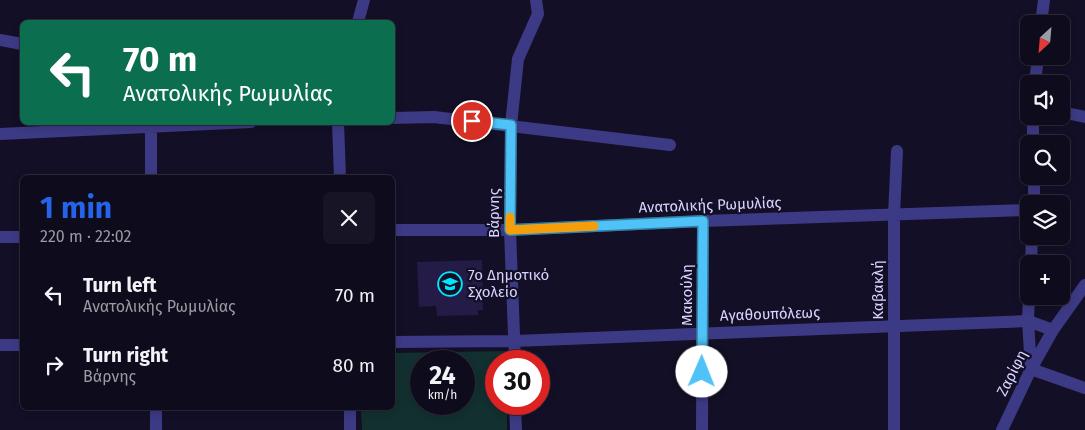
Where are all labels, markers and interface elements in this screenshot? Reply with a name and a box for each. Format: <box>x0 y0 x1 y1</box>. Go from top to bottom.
north arrow <box>1020 15 1070 65</box>
map controls <box>1020 15 1070 305</box>
text: 70 m <box>123 38 197 80</box>
icon: left <box>40 40 105 105</box>
button: sound <box>1020 75 1070 125</box>
text: Ανατολικής Ρωμυλίας <box>123 80 333 107</box>
pin <box>451 100 493 142</box>
icon: arrive <box>458 107 486 135</box>
button: search <box>1020 135 1070 185</box>
street label: Βάρνης <box>485 188 503 238</box>
text: 1 min <box>40 190 112 226</box>
button: close <box>323 192 375 244</box>
street label: Ανατολικής Ρωμυλίας <box>638 194 782 216</box>
button: layers <box>1020 195 1070 245</box>
text: 220 m · 22:02 <box>40 227 131 246</box>
button: + <box>1020 255 1070 305</box>
street label: Καβακλή <box>869 260 887 320</box>
street label: Μακούλη <box>678 264 696 326</box>
place label: 7ο Δημοτικό Σχολείο <box>468 266 549 301</box>
school or university icon: 7ο Δημοτικό Σχολείο <box>437 271 463 297</box>
text: Turn left <box>83 274 157 297</box>
icon: left <box>40 281 68 309</box>
text: 70 m <box>335 284 375 307</box>
text: Ανατολικής Ρωμυλίας <box>83 297 235 316</box>
street label: Αγαθουπόλεως <box>720 303 820 325</box>
text: Turn right <box>83 344 168 367</box>
position arrow <box>675 345 727 397</box>
street label: Ζαρίφη <box>993 347 1031 399</box>
speed limit sign: 30 <box>485 350 550 415</box>
icon: right <box>40 351 68 379</box>
text: 80 m <box>333 354 375 377</box>
text: 24 <box>429 361 456 391</box>
text: Βάρνης <box>83 367 136 386</box>
text: km/h <box>428 388 457 402</box>

